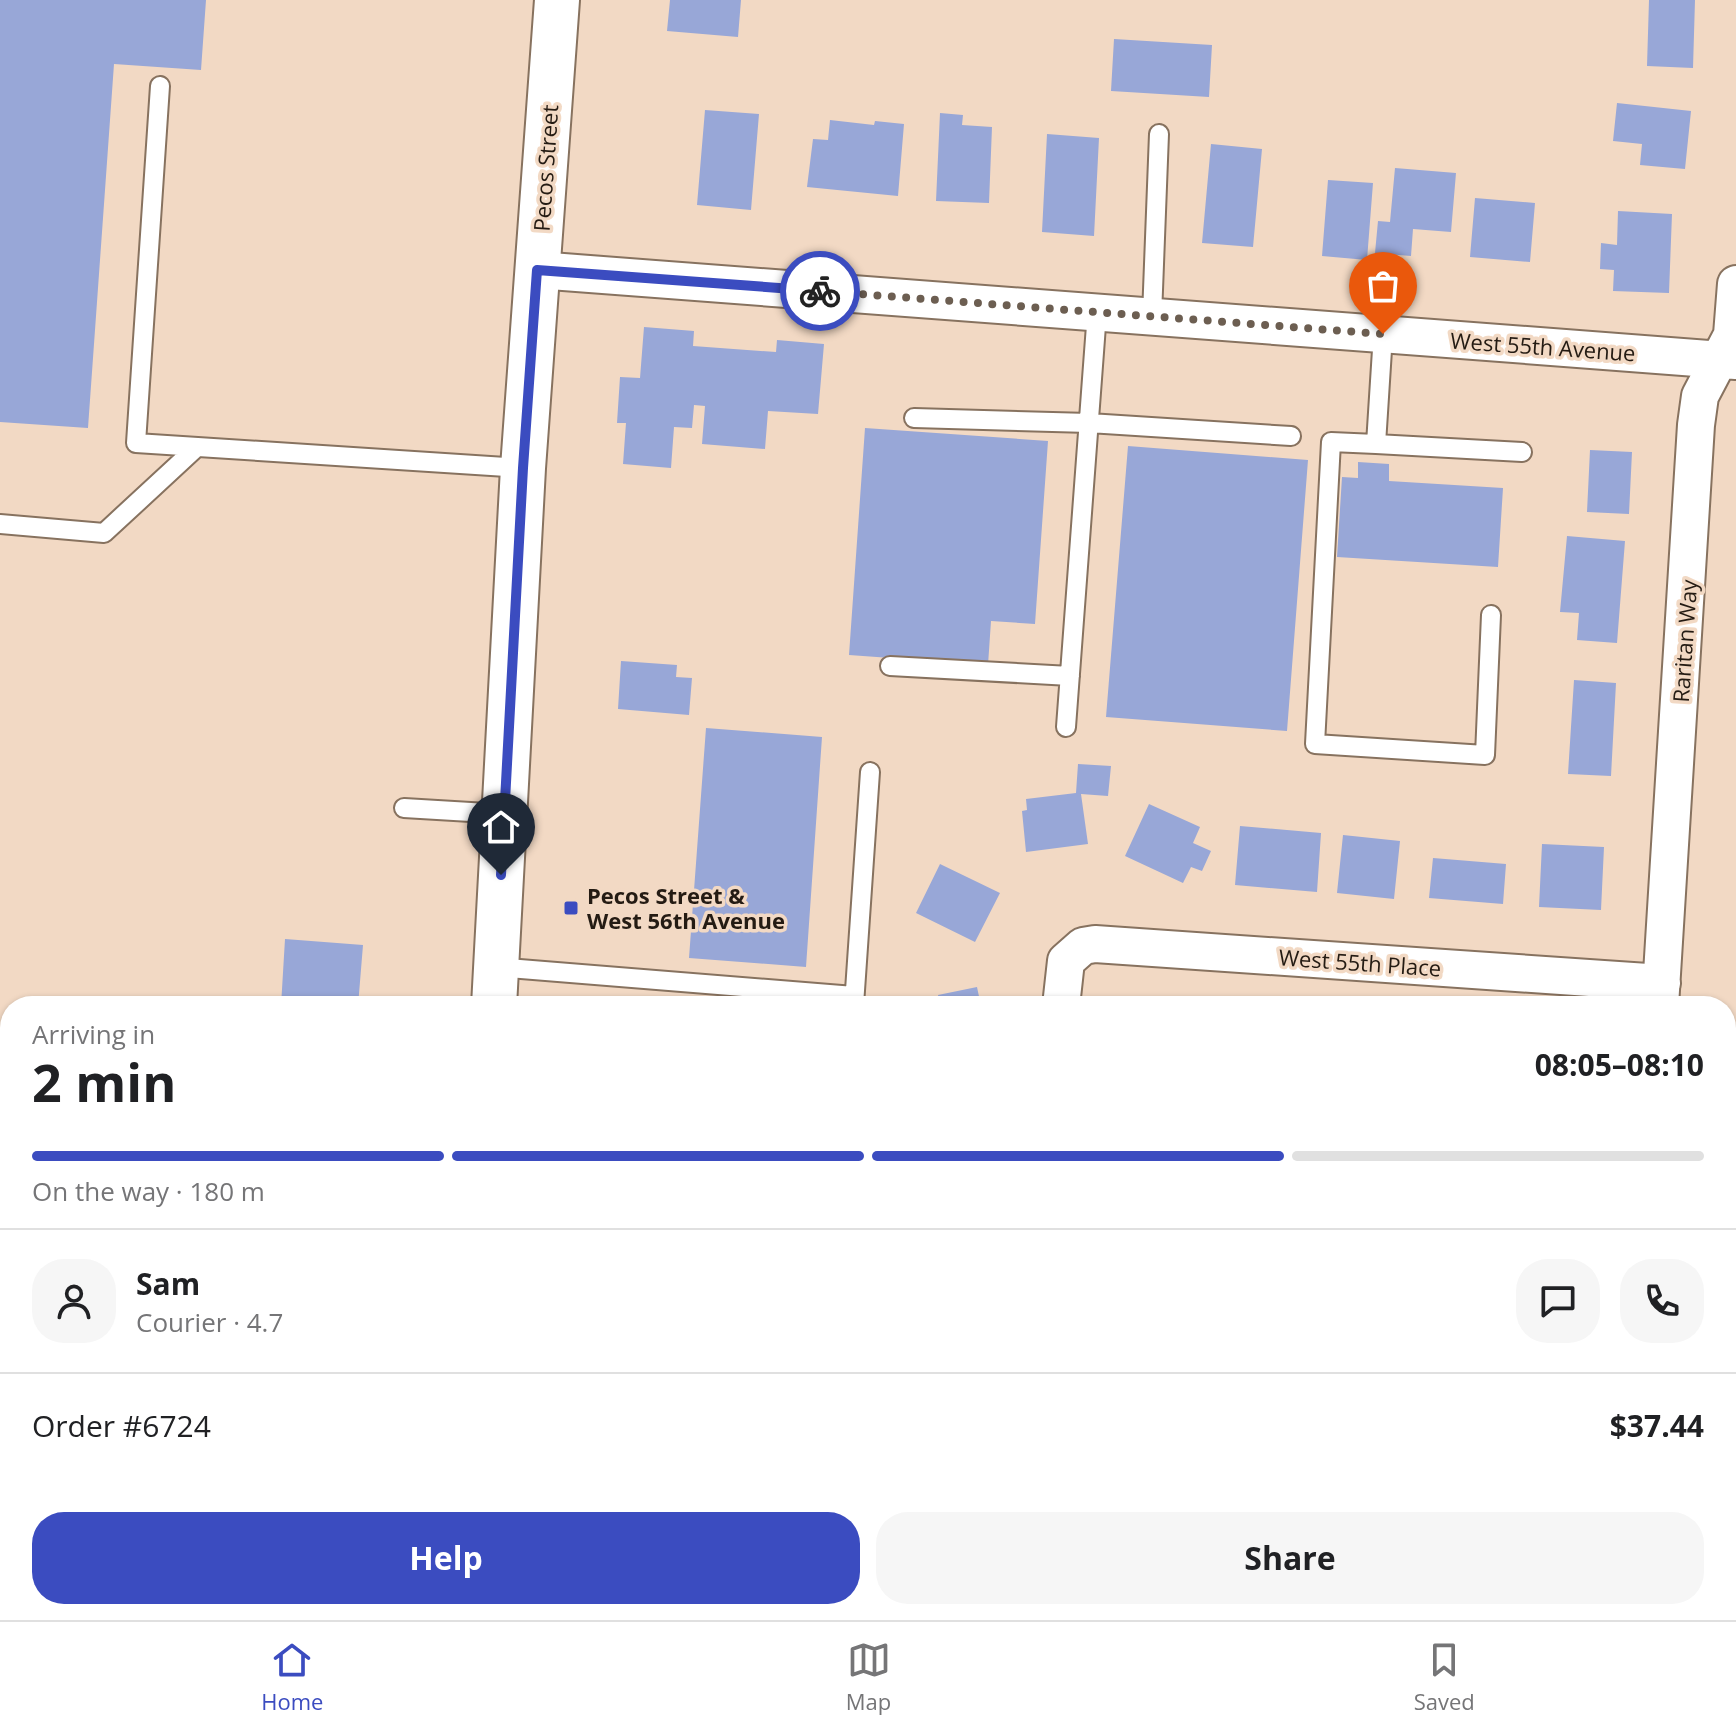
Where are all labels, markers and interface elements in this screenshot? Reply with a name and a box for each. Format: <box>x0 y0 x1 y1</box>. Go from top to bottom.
street label: Pecos Street <box>526 103 564 232</box>
courier <box>780 251 860 331</box>
pin <box>1349 252 1417 334</box>
icon: bag <box>1361 264 1405 308</box>
icon: bike <box>798 269 842 313</box>
street label: West 55th Avenue <box>1449 325 1637 367</box>
street label: Raritan Way <box>1665 578 1703 703</box>
pin <box>467 793 535 875</box>
icon: home <box>479 805 523 849</box>
place label: Pecos Street & West 56th Avenue <box>587 880 785 935</box>
marker: Pecos Street & West 56th Avenue <box>562 899 580 917</box>
street label: West 55th Place <box>1278 941 1442 983</box>
text: Arriving in <box>32 1016 155 1052</box>
text: 08:05–08:10 <box>1535 1044 1704 1085</box>
text: 2 min <box>32 1046 176 1117</box>
text: On the way · 180 m <box>32 1173 265 1209</box>
button: person <box>32 1259 116 1343</box>
button: chat <box>1516 1259 1600 1343</box>
button: phone <box>1620 1259 1704 1343</box>
text: Sam <box>136 1263 200 1304</box>
text: Courier · 4.7 <box>136 1304 283 1340</box>
text: Order #6724 <box>32 1405 211 1446</box>
text: $37.44 <box>1610 1405 1704 1446</box>
button: Help <box>32 1512 860 1604</box>
button: Share <box>876 1512 1704 1604</box>
tab: Home <box>261 1638 323 1716</box>
tab: Map <box>846 1638 891 1716</box>
tab: Saved <box>1414 1638 1475 1716</box>

